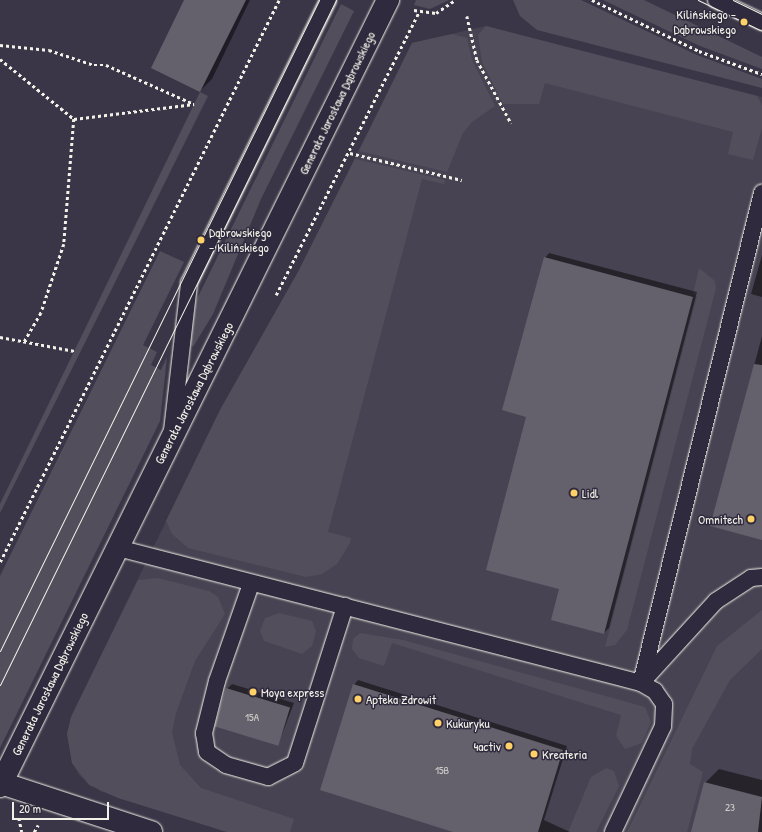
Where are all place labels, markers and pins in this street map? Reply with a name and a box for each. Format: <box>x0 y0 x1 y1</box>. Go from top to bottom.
place label: Kilińskiego - Dąbrowskiego <box>674 7 736 38</box>
marker: Kilińskiego - Dąbrowskiego <box>739 17 749 27</box>
place label: Dąbrowskiego - Kilińskiego <box>209 225 271 256</box>
marker: Dąbrowskiego - Kilińskiego <box>196 235 206 245</box>
place label: Lidl <box>582 485 598 501</box>
marker: Lidl <box>569 488 579 498</box>
place label: Omnitech <box>698 511 743 527</box>
marker: Omnitech <box>746 514 756 524</box>
place label: Moya express <box>261 684 324 700</box>
marker: Moya express <box>248 687 258 697</box>
place label: Apteka Zdrowit <box>366 691 436 707</box>
marker: Apteka Zdrowit <box>353 694 363 704</box>
place label: Kukuryku <box>446 715 490 731</box>
marker: Kukuryku <box>433 718 443 728</box>
place label: 4activ <box>473 738 501 754</box>
marker: 4activ <box>504 741 514 751</box>
place label: Kreateria <box>542 746 587 762</box>
marker: Kreateria <box>529 749 539 759</box>

